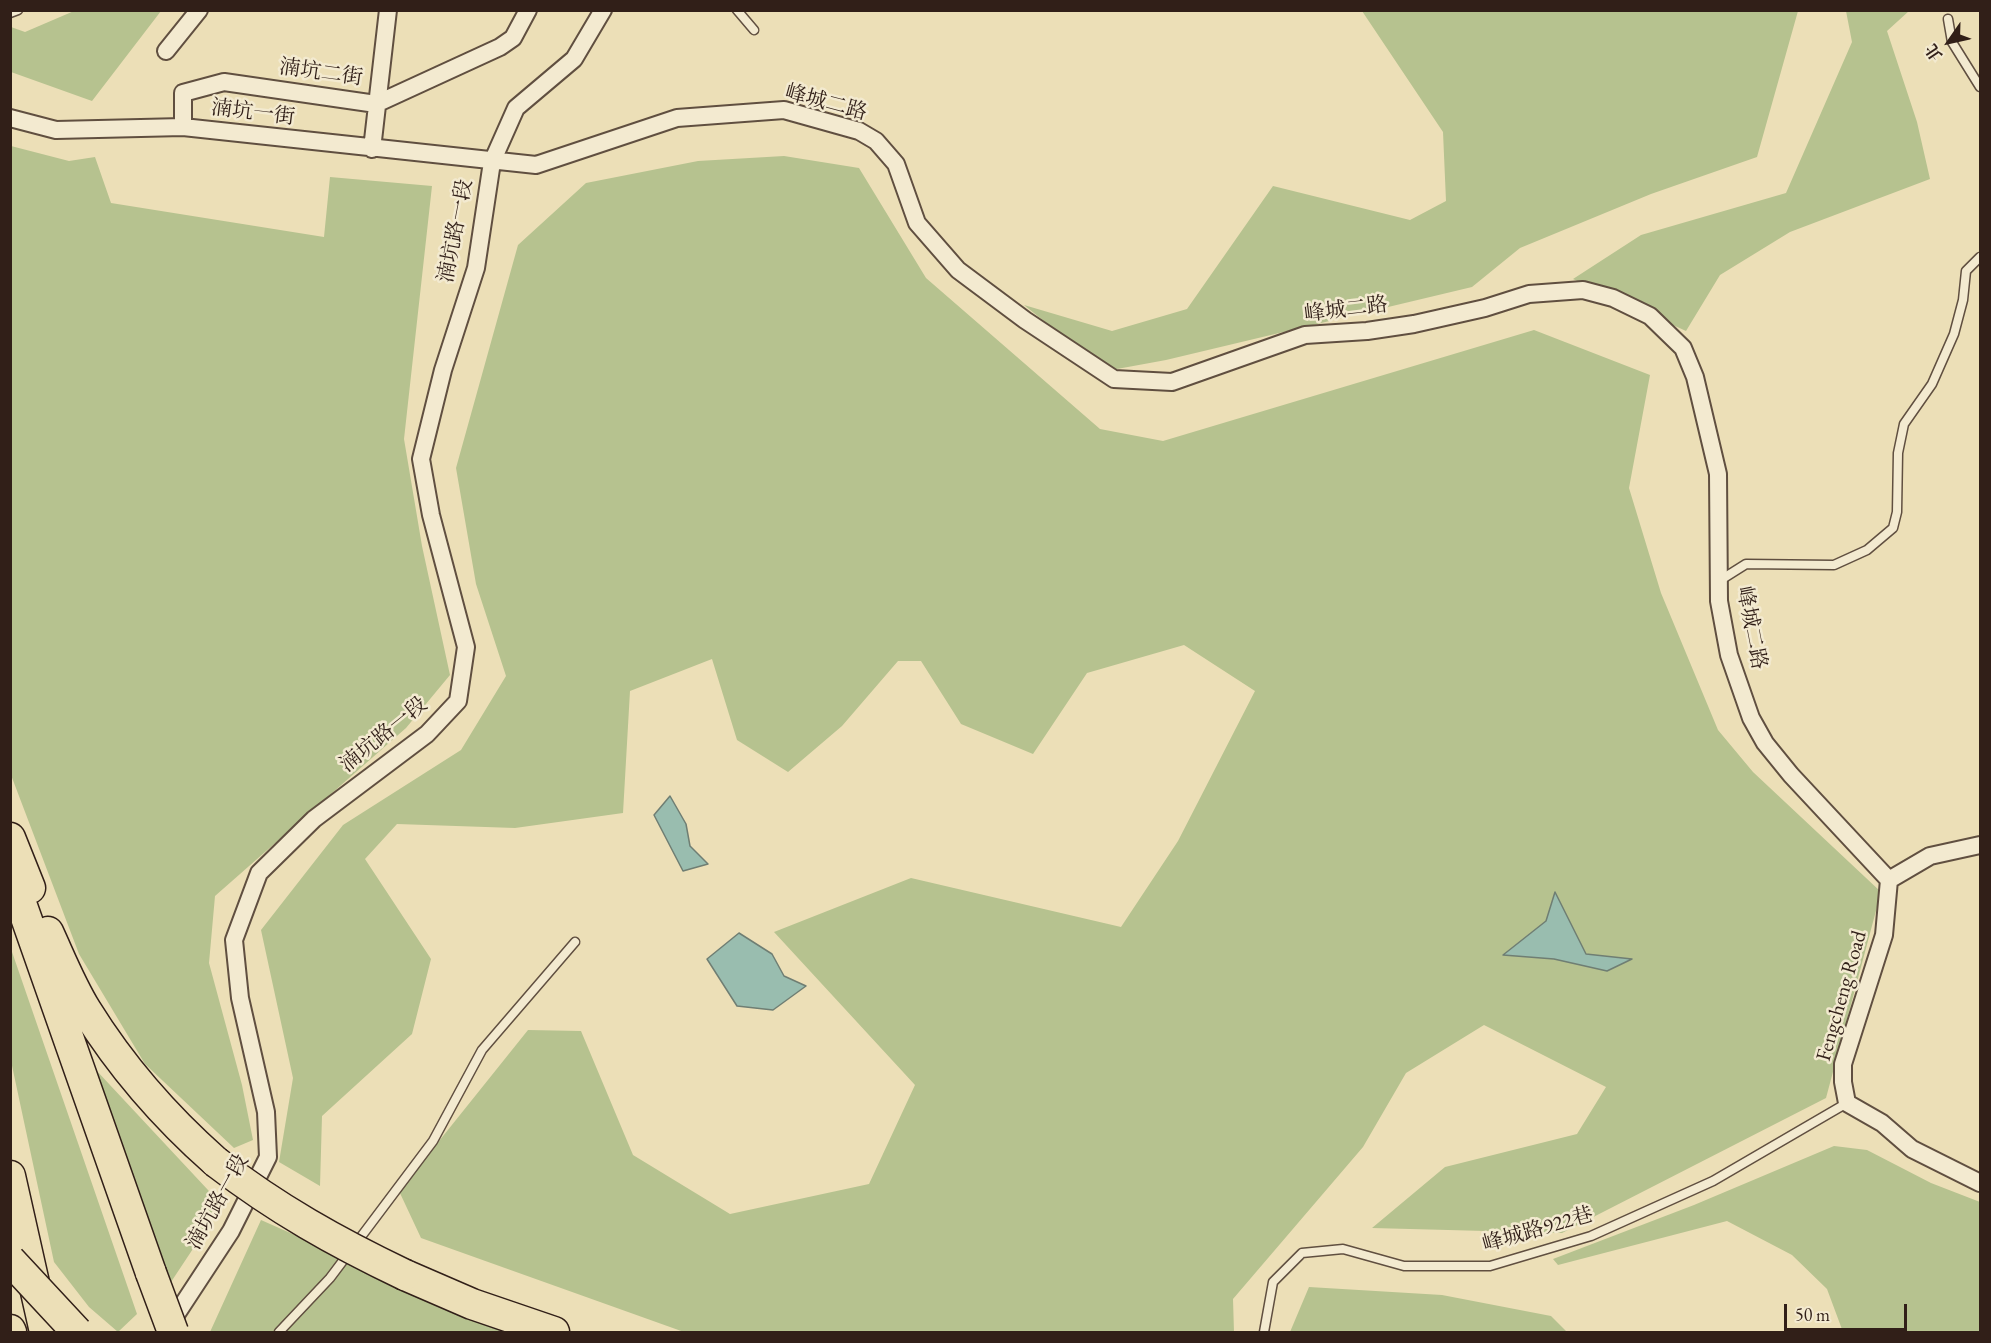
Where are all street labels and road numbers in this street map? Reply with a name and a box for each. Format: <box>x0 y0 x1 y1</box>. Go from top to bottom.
street label: 湳坑二街 <box>278 55 364 91</box>
street label: 峰城二路 <box>782 80 870 126</box>
street label: 湳坑一街 <box>210 95 296 131</box>
street label: 湳坑路一段 <box>434 177 478 285</box>
street label: 峰城二路 <box>1303 292 1389 328</box>
street label: 峰城二路 <box>1731 584 1771 672</box>
street label: 湳坑路一段 <box>335 692 433 778</box>
street label: Fengcheng Road <box>1811 928 1873 1064</box>
street label: 湳坑路一段 <box>182 1150 254 1254</box>
street label: 峰城路922巷 <box>1480 1202 1596 1258</box>

